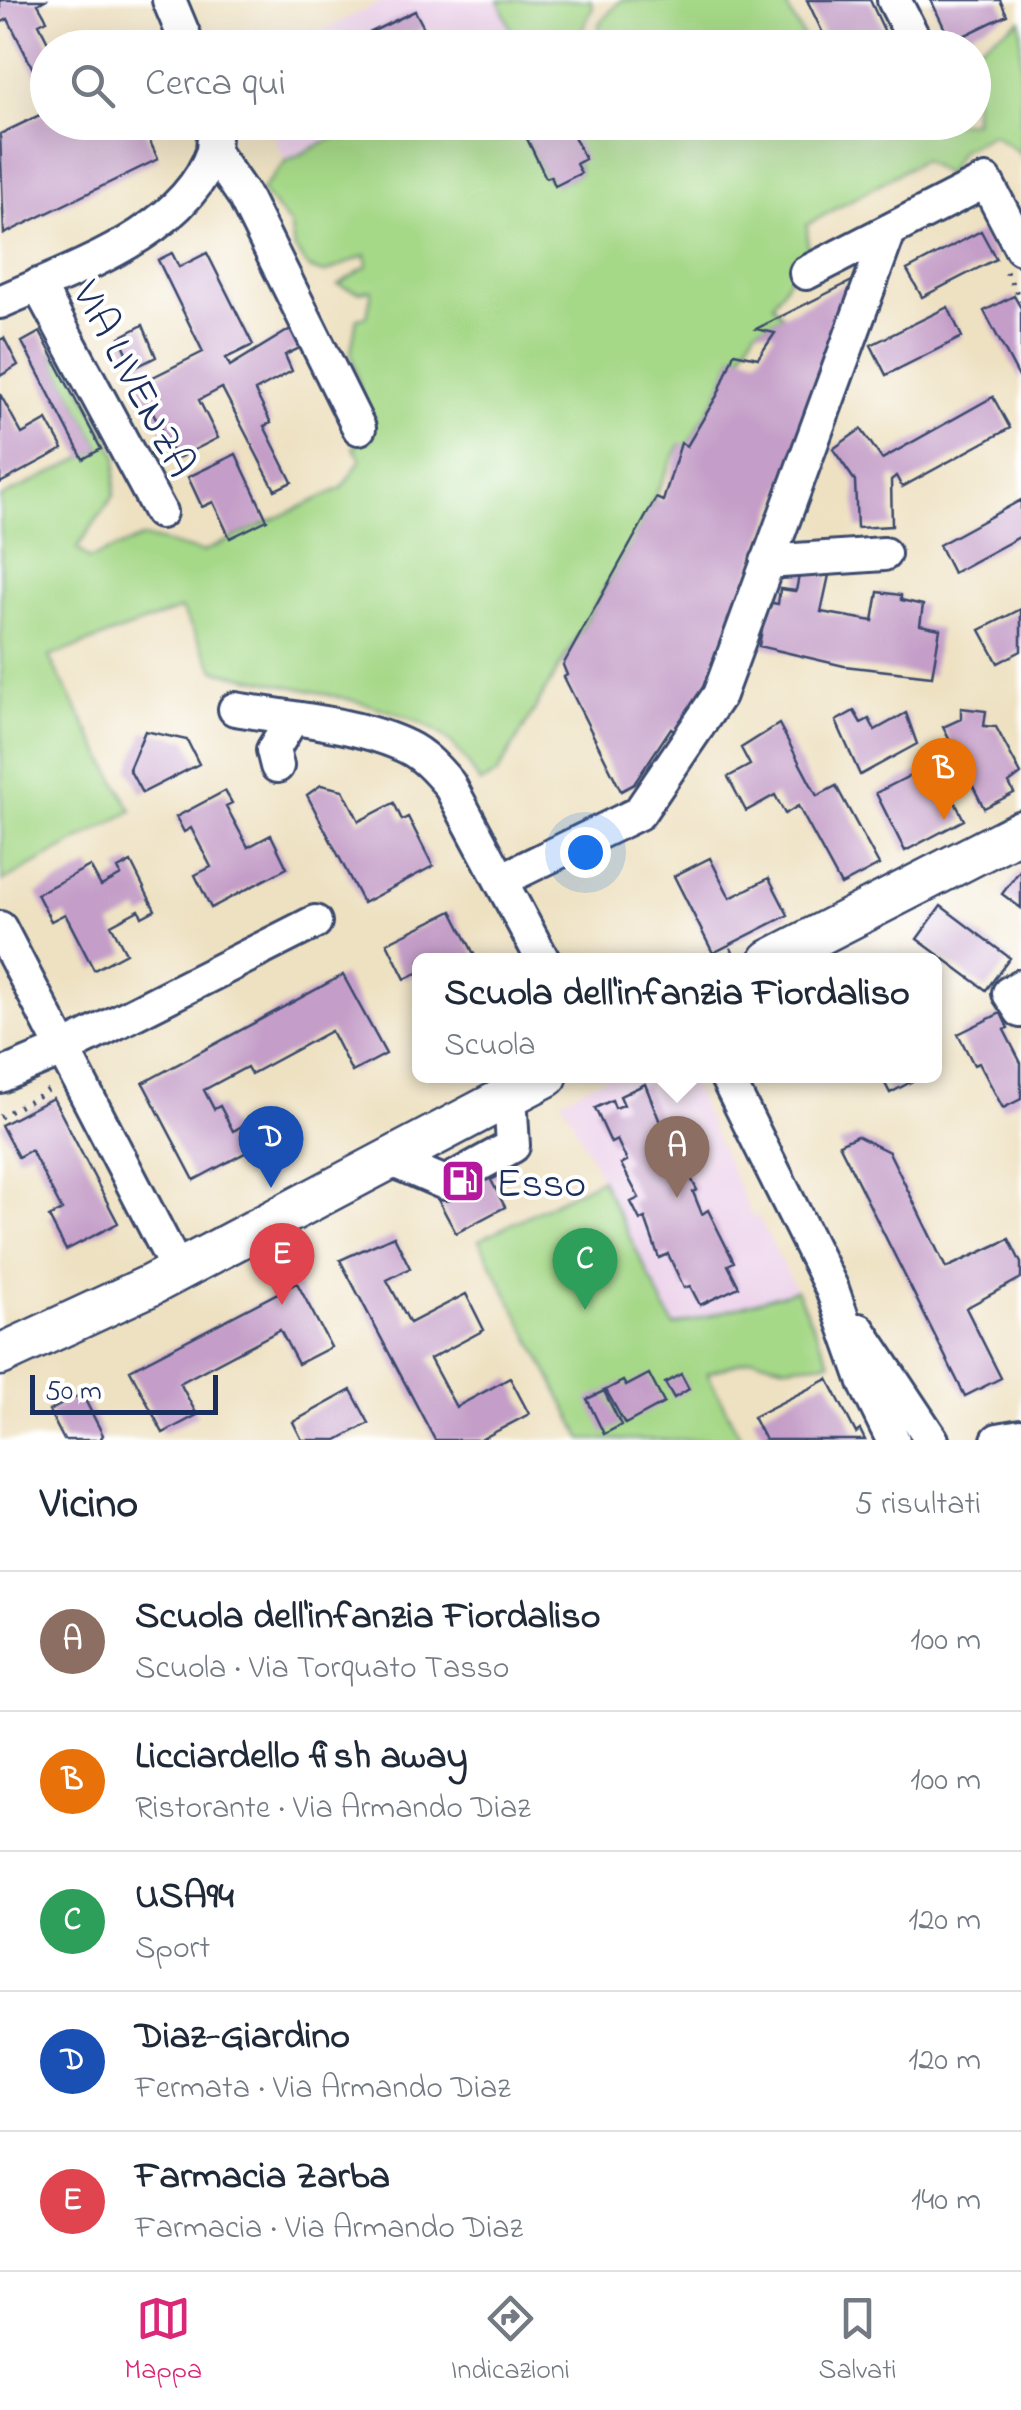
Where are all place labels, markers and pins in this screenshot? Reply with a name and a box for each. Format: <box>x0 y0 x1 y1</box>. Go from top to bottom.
pin: B <box>912 738 976 820</box>
pin: D <box>238 1106 304 1188</box>
pin: A <box>644 1116 710 1198</box>
place label: Esso <box>496 1155 586 1216</box>
fuel station icon: Esso <box>440 1158 486 1204</box>
pin: E <box>250 1222 314 1305</box>
pin: C <box>552 1228 618 1310</box>

